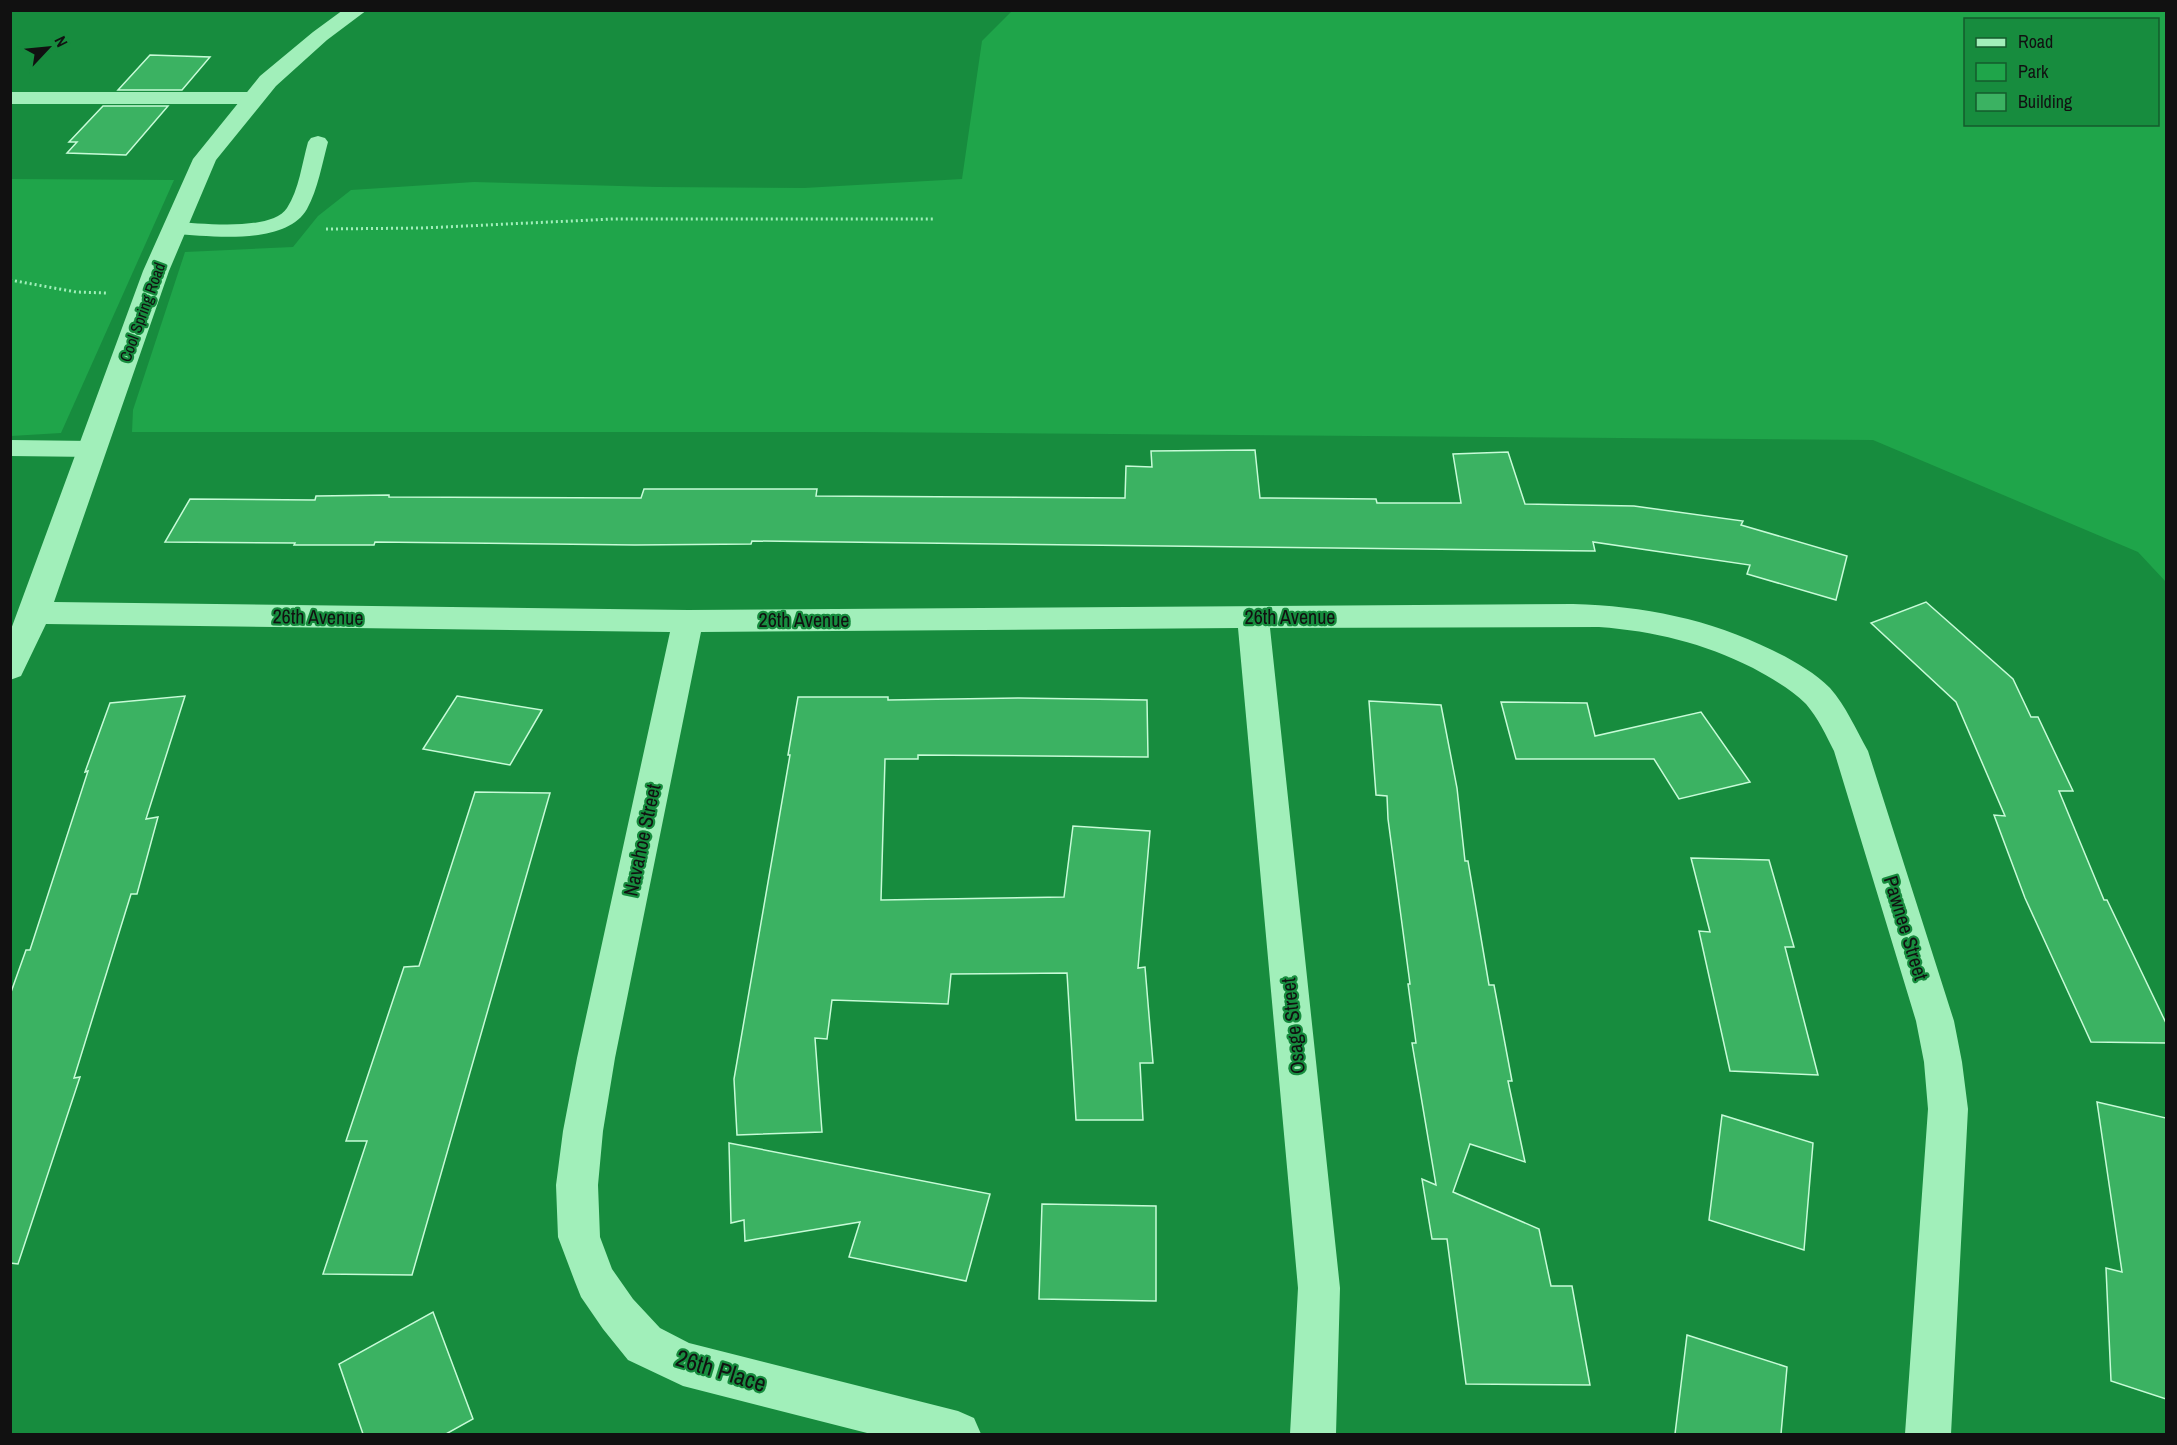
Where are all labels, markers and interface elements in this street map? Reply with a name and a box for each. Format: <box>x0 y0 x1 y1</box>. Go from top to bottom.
north arrow <box>18 18 78 78</box>
legend <box>1964 18 2159 126</box>
text: Road <box>2018 29 2053 54</box>
text: N <box>50 32 73 51</box>
text: Park <box>2018 59 2049 84</box>
text: Building <box>2018 89 2073 114</box>
street label: Cool Spring Road <box>114 259 170 365</box>
street label: 26th Avenue <box>272 602 364 631</box>
street label: 26th Avenue <box>1245 603 1335 630</box>
street label: 26th Avenue <box>759 606 849 633</box>
street label: Navahoe Street <box>616 781 667 898</box>
street label: Pawnee Street <box>1878 872 1935 984</box>
street label: Osage Street <box>1274 976 1311 1076</box>
street label: 26th Place <box>672 1341 770 1399</box>

